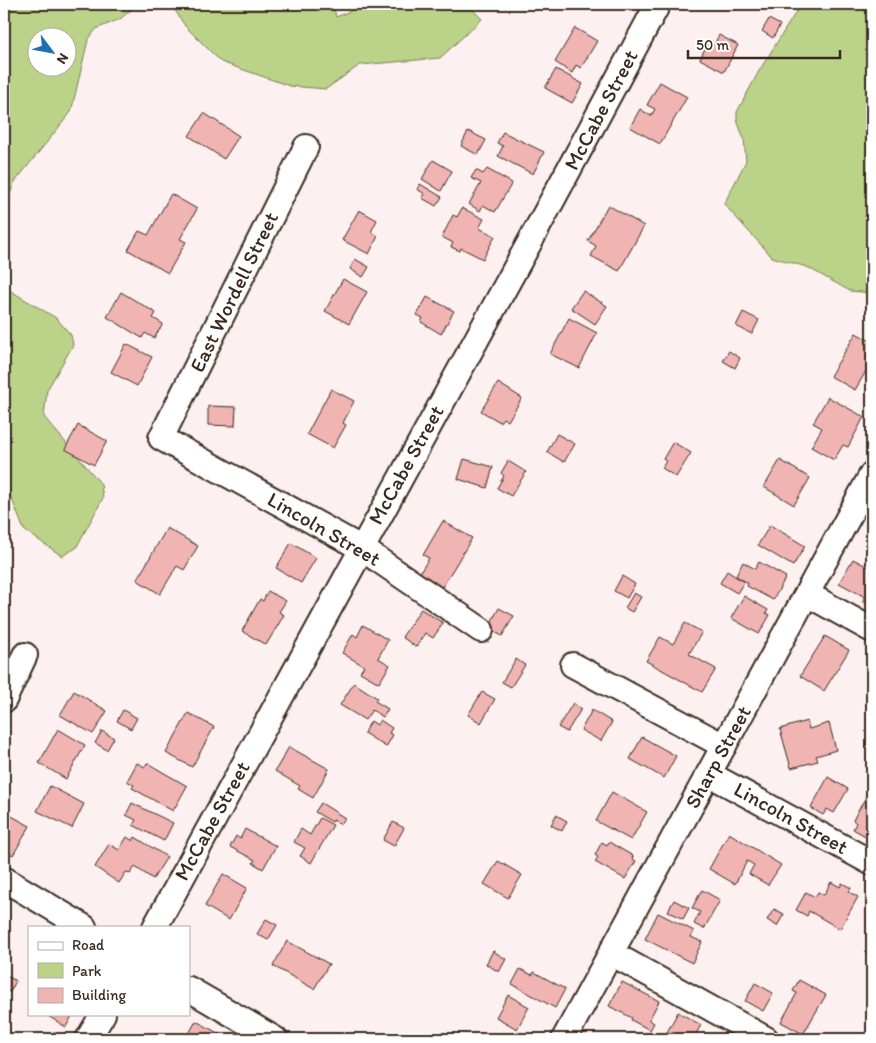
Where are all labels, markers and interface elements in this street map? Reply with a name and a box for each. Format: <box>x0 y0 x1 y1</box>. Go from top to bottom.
north arrow <box>28 28 78 78</box>
scale bar <box>688 28 841 60</box>
text: 50 m <box>696 36 729 54</box>
street label: McCabe Street <box>558 45 643 174</box>
text: N <box>53 50 72 67</box>
street label: East Wordell Street <box>184 207 283 376</box>
street label: McCabe Street <box>363 401 449 529</box>
street label: Lincoln Street <box>263 486 385 571</box>
street label: Sharp Street <box>679 701 756 812</box>
street label: McCabe Street <box>169 757 255 885</box>
street label: Lincoln Street <box>730 776 853 859</box>
legend <box>28 926 190 1016</box>
text: Road <box>72 936 105 954</box>
text: Park <box>72 962 102 980</box>
text: Building <box>72 986 126 1004</box>

